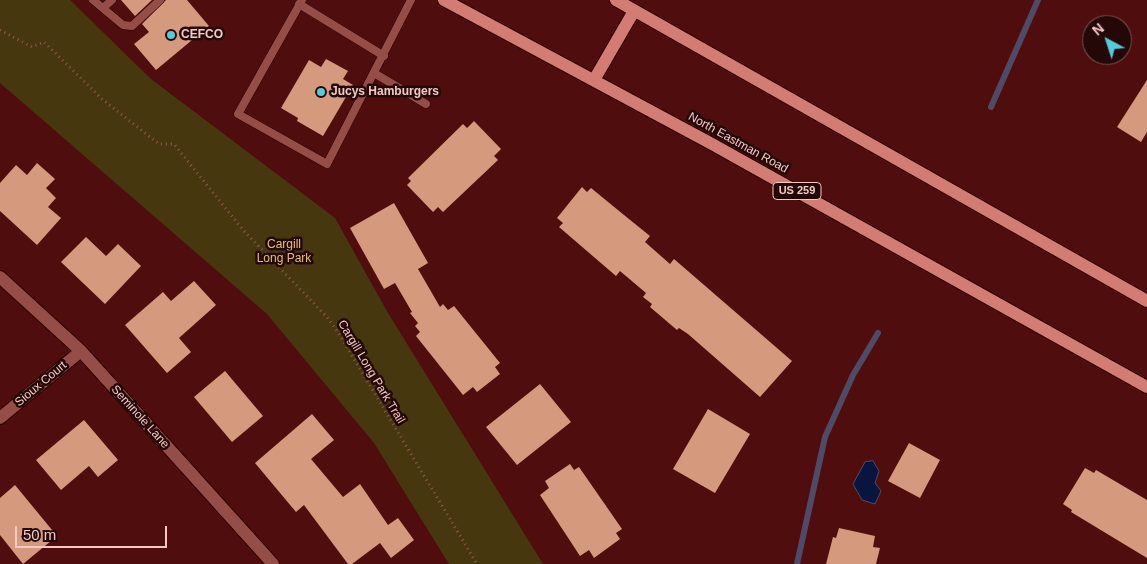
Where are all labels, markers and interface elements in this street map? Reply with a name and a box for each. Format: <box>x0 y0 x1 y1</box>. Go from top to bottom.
north arrow <box>1082 15 1132 65</box>
text: N <box>1089 20 1107 39</box>
place label: CEFCO <box>181 28 223 42</box>
marker: CEFCO <box>165 29 177 41</box>
place label: Jucys Hamburgers <box>331 85 439 99</box>
marker: Jucys Hamburgers <box>315 86 327 98</box>
street label: North Eastman Road <box>686 110 790 176</box>
road number: US 259 <box>773 182 821 200</box>
park label: Cargill Long Park <box>257 238 311 266</box>
street label: Cargill Long Park Trail <box>334 318 408 426</box>
street label: Sioux Court <box>12 358 70 410</box>
street label: Seminole Lane <box>108 382 172 452</box>
scale bar <box>18 516 170 548</box>
text: 50 m <box>23 526 56 543</box>

